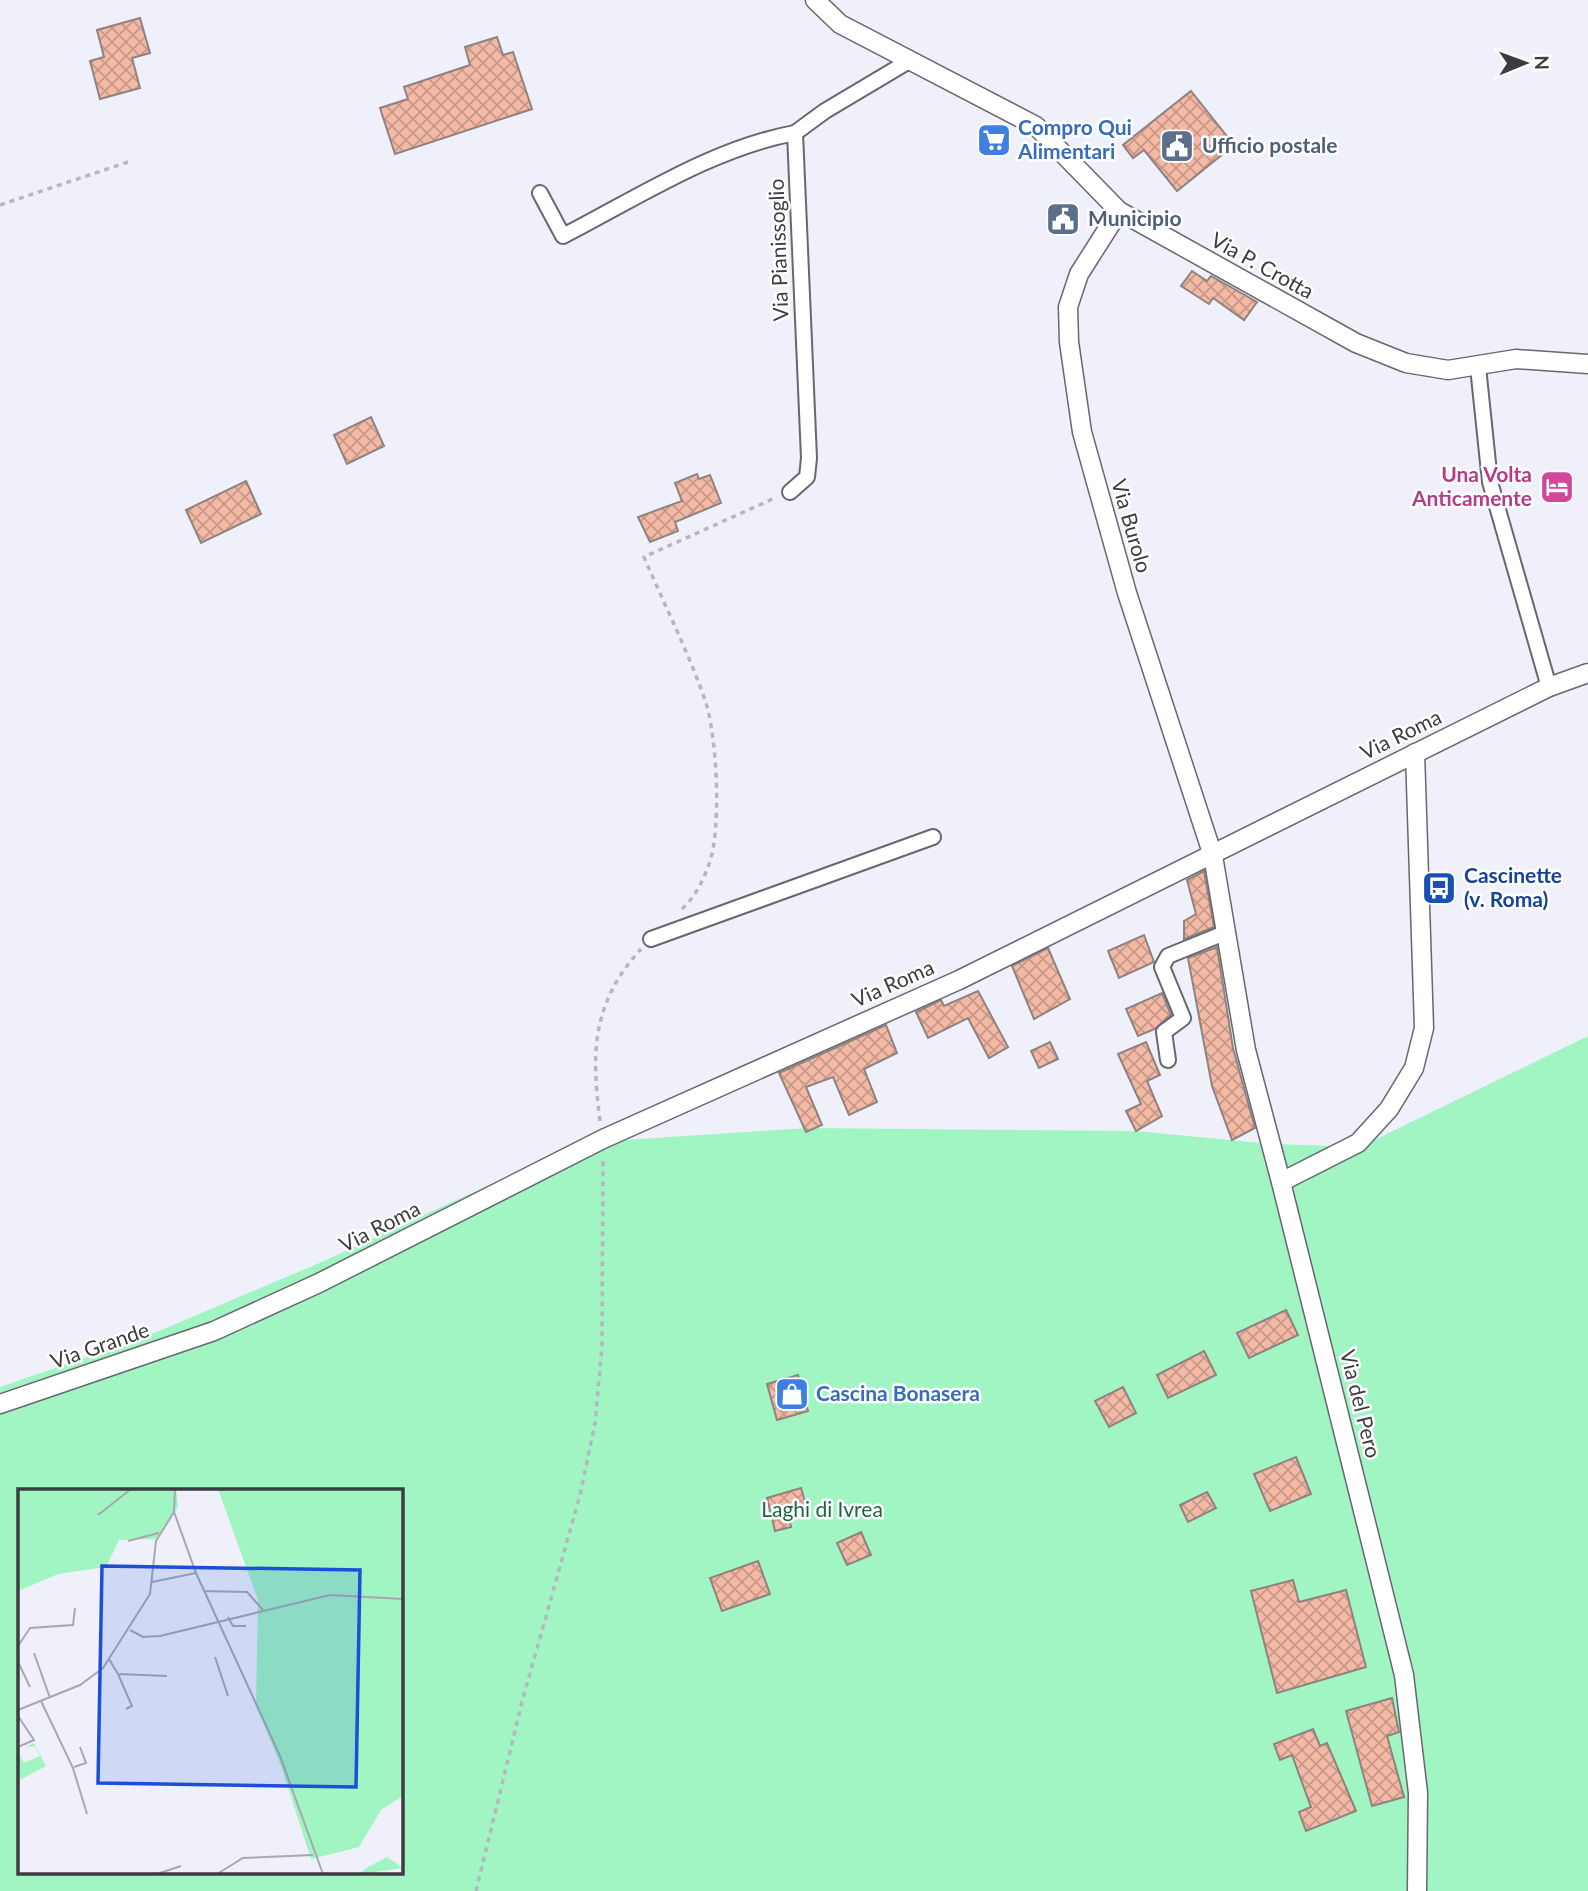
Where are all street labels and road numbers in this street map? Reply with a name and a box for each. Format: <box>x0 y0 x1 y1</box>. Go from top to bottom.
street label: Via Pianissoglio <box>763 178 792 322</box>
street label: Via P. Crotta <box>1207 226 1318 303</box>
street label: Via Burolo <box>1107 476 1158 575</box>
street label: Via Roma <box>1356 703 1445 764</box>
street label: Via Roma <box>847 953 937 1012</box>
street label: Via Roma <box>335 1195 424 1257</box>
street label: Via Grande <box>47 1316 152 1373</box>
street label: Via del Pero <box>1336 1347 1387 1460</box>

